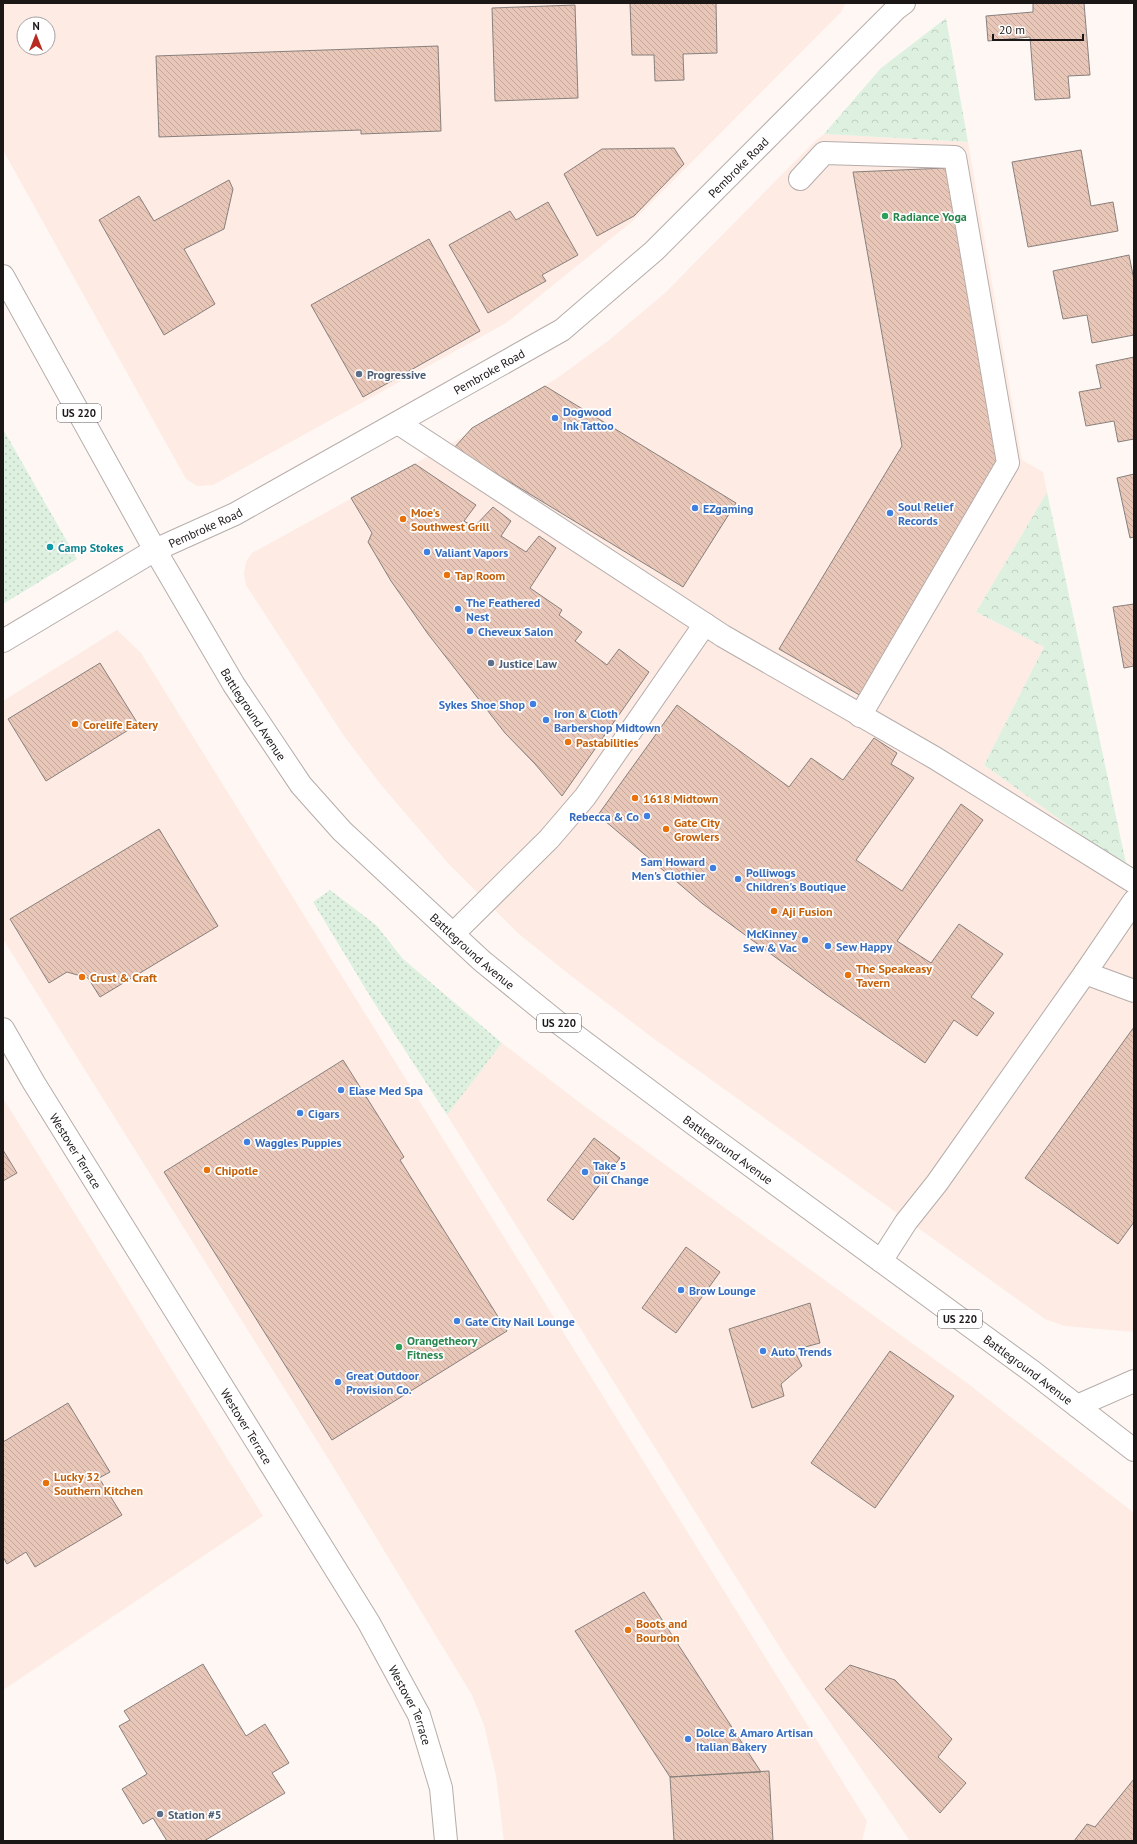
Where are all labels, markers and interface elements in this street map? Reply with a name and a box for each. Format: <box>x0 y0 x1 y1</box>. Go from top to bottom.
north arrow <box>16 16 56 56</box>
scale bar <box>993 16 1083 42</box>
text: N <box>32 19 40 33</box>
text: 20 m <box>999 22 1025 37</box>
street label: Pembroke Road <box>705 134 771 200</box>
place label: Radiance Yoga <box>893 209 967 224</box>
marker: Radiance Yoga <box>880 211 890 221</box>
street label: Pembroke Road <box>451 345 527 397</box>
place label: Progressive <box>367 367 426 382</box>
marker: Progressive <box>354 369 364 379</box>
road number: US 220 <box>57 404 101 422</box>
place label: Dogwood Ink Tattoo <box>563 404 614 433</box>
marker: Dogwood Ink Tattoo <box>550 413 560 423</box>
place label: Soul Relief Records <box>898 499 954 528</box>
place label: EZgaming <box>703 501 754 516</box>
marker: EZgaming <box>690 503 700 513</box>
street label: Pembroke Road <box>166 504 245 551</box>
place label: Moe's Southwest Grill <box>411 505 490 534</box>
marker: Soul Relief Records <box>885 508 895 518</box>
marker: Moe's Southwest Grill <box>398 514 408 524</box>
place label: Camp Stokes <box>58 540 124 555</box>
marker: Camp Stokes <box>45 542 55 552</box>
place label: Valiant Vapors <box>434 545 508 560</box>
marker: Valiant Vapors <box>422 547 432 557</box>
place label: Tap Room <box>455 568 506 583</box>
marker: Tap Room <box>442 570 452 580</box>
place label: The Feathered Nest <box>466 595 540 624</box>
marker: The Feathered Nest <box>453 604 463 614</box>
place label: Cheveux Salon <box>478 624 553 639</box>
marker: Cheveux Salon <box>465 626 475 636</box>
place label: Justice Law <box>498 656 557 671</box>
marker: Justice Law <box>486 658 496 668</box>
street label: Battleground Avenue <box>218 665 290 763</box>
place label: Sykes Shoe Shop <box>439 697 526 712</box>
marker: Sykes Shoe Shop <box>528 699 538 709</box>
place label: Iron & Cloth Barbershop Midtown <box>554 706 661 735</box>
marker: Iron & Cloth Barbershop Midtown <box>541 715 551 725</box>
place label: Corelife Eatery <box>83 717 158 732</box>
marker: Corelife Eatery <box>70 719 80 729</box>
place label: Pastabilities <box>576 735 639 750</box>
marker: Pastabilities <box>563 737 573 747</box>
place label: 1618 Midtown <box>643 791 718 806</box>
marker: 1618 Midtown <box>630 793 640 803</box>
place label: Rebecca & Co <box>569 809 640 824</box>
marker: Rebecca & Co <box>642 811 652 821</box>
place label: Gate City Growlers <box>674 815 720 844</box>
marker: Gate City Growlers <box>661 824 671 834</box>
place label: Sam Howard Men's Clothier <box>632 854 706 883</box>
marker: Sam Howard Men's Clothier <box>708 863 718 873</box>
place label: Polliwogs Children's Boutique <box>746 865 846 894</box>
marker: Polliwogs Children's Boutique <box>733 874 743 884</box>
place label: Aji Fusion <box>782 904 833 919</box>
marker: Aji Fusion <box>769 906 779 916</box>
street label: Battleground Avenue <box>427 910 518 992</box>
place label: McKinney Sew & Vac <box>743 926 797 955</box>
marker: McKinney Sew & Vac <box>800 935 810 945</box>
place label: Sew Happy <box>836 939 892 954</box>
marker: Sew Happy <box>823 941 833 951</box>
place label: The Speakeasy Tavern <box>856 961 932 990</box>
place label: Crust & Craft <box>90 970 158 985</box>
marker: The Speakeasy Tavern <box>843 970 853 980</box>
marker: Crust & Craft <box>77 972 87 982</box>
road number: US 220 <box>537 1014 581 1032</box>
place label: Elase Med Spa <box>349 1083 423 1098</box>
marker: Elase Med Spa <box>336 1085 346 1095</box>
place label: Cigars <box>308 1106 340 1121</box>
marker: Cigars <box>295 1108 305 1118</box>
street label: Westover Terrace <box>47 1110 105 1191</box>
street label: Battleground Avenue <box>681 1112 776 1187</box>
place label: Waggles Puppies <box>255 1135 342 1150</box>
marker: Waggles Puppies <box>242 1137 252 1147</box>
place label: Take 5 Oil Change <box>593 1158 649 1187</box>
place label: Chipotle <box>215 1163 258 1178</box>
marker: Chipotle <box>202 1165 212 1175</box>
marker: Take 5 Oil Change <box>580 1167 590 1177</box>
place label: Brow Lounge <box>689 1283 756 1298</box>
marker: Brow Lounge <box>676 1285 686 1295</box>
road number: US 220 <box>938 1310 982 1328</box>
place label: Gate City Nail Lounge <box>465 1314 575 1329</box>
marker: Gate City Nail Lounge <box>452 1316 462 1326</box>
street label: Battleground Avenue <box>981 1331 1076 1408</box>
place label: Orangetheory Fitness <box>407 1333 478 1362</box>
marker: Orangetheory Fitness <box>394 1342 404 1352</box>
place label: Auto Trends <box>771 1344 832 1359</box>
marker: Auto Trends <box>758 1346 768 1356</box>
place label: Great Outdoor Provision Co. <box>346 1368 420 1397</box>
marker: Great Outdoor Provision Co. <box>333 1377 343 1387</box>
street label: Westover Terrace <box>218 1386 276 1467</box>
place label: Lucky 32 Southern Kitchen <box>54 1469 143 1498</box>
marker: Lucky 32 Southern Kitchen <box>41 1478 51 1488</box>
place label: Boots and Bourbon <box>636 1616 687 1645</box>
marker: Boots and Bourbon <box>623 1625 633 1635</box>
street label: Westover Terrace <box>386 1663 435 1746</box>
place label: Dolce & Amaro Artisan Italian Bakery <box>696 1725 813 1754</box>
marker: Dolce & Amaro Artisan Italian Bakery <box>683 1734 693 1744</box>
place label: Station #5 <box>168 1807 222 1822</box>
marker: Station #5 <box>155 1809 165 1819</box>

